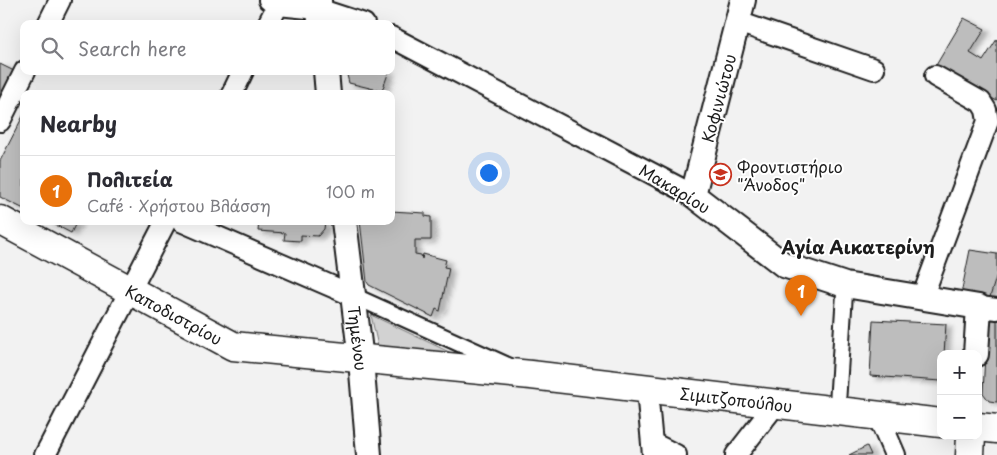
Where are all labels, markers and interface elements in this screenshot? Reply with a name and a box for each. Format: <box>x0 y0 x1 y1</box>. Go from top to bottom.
search box <box>20 20 395 75</box>
icon: search <box>38 34 66 62</box>
text: Search here <box>78 34 187 62</box>
street label: Κοφινιώτου <box>695 51 741 145</box>
text: Nearby <box>40 107 117 139</box>
place label: Φροντιστήριο "Άνοδος" <box>737 154 843 196</box>
street label: Μακαρίου <box>635 157 715 219</box>
your location <box>476 160 502 186</box>
school or university icon: Φροντιστήριο "Άνοδος" <box>709 163 733 187</box>
text: Πολιτεία <box>87 165 173 193</box>
text: 1 <box>52 179 60 203</box>
text: 100 m <box>326 179 375 203</box>
text: Café · Χρήστου Βλάσση <box>87 193 271 217</box>
district label: Αγία Αικατερίνη <box>780 233 935 260</box>
pin: 1 <box>785 275 817 316</box>
street label: Καποδιστρίου <box>121 278 227 350</box>
street label: Τημένου <box>342 304 374 371</box>
map controls <box>937 350 982 440</box>
button: + <box>937 350 982 395</box>
street label: Σιμιτζοπούλου <box>679 381 794 418</box>
button: − <box>937 395 982 440</box>

